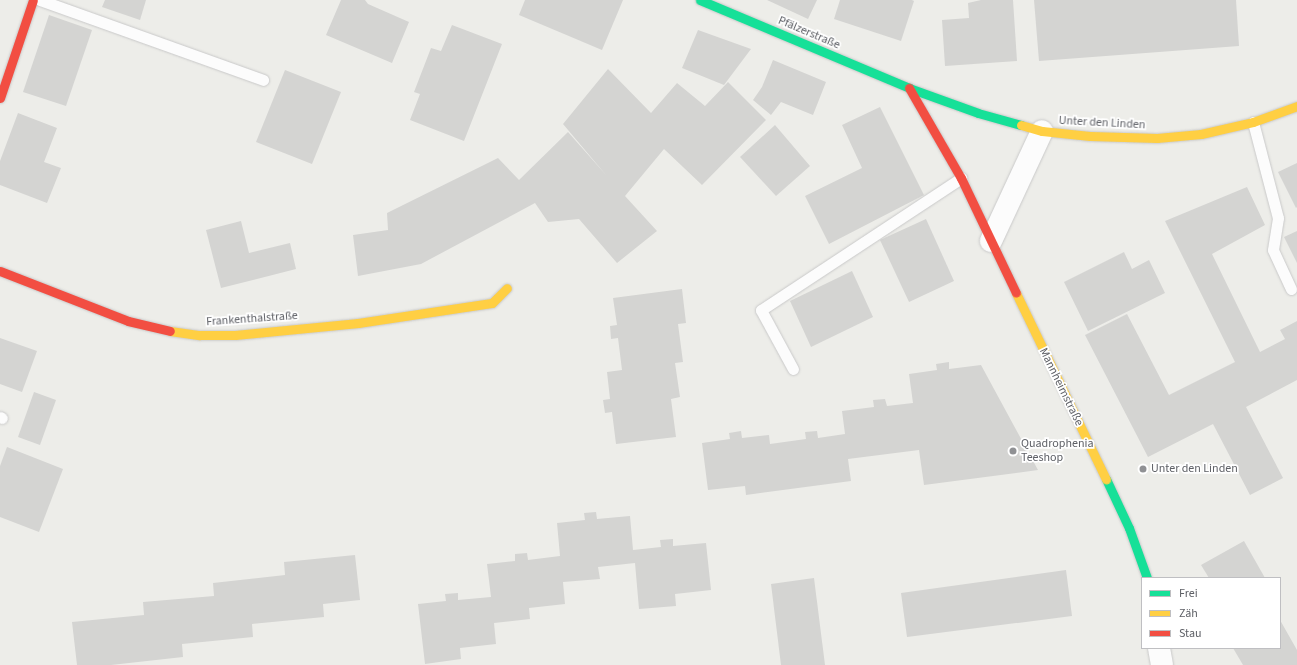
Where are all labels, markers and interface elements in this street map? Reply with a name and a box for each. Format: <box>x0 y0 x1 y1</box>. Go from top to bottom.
street label: Pfälzerstraße <box>776 14 842 52</box>
street label: Unter den Linden <box>1058 114 1146 132</box>
street label: Frankenthalstraße <box>206 309 298 329</box>
street label: Mannheimstraße <box>1036 346 1086 428</box>
place label: Quadrophenia Teeshop <box>1021 437 1093 465</box>
marker: Quadrophenia Teeshop <box>1008 446 1018 456</box>
place label: Unter den Linden <box>1151 462 1238 476</box>
marker: Unter den Linden <box>1138 464 1148 474</box>
legend <box>1141 577 1281 649</box>
text: Frei <box>1179 585 1198 602</box>
text: Zäh <box>1179 605 1198 622</box>
text: Stau <box>1179 625 1202 642</box>

